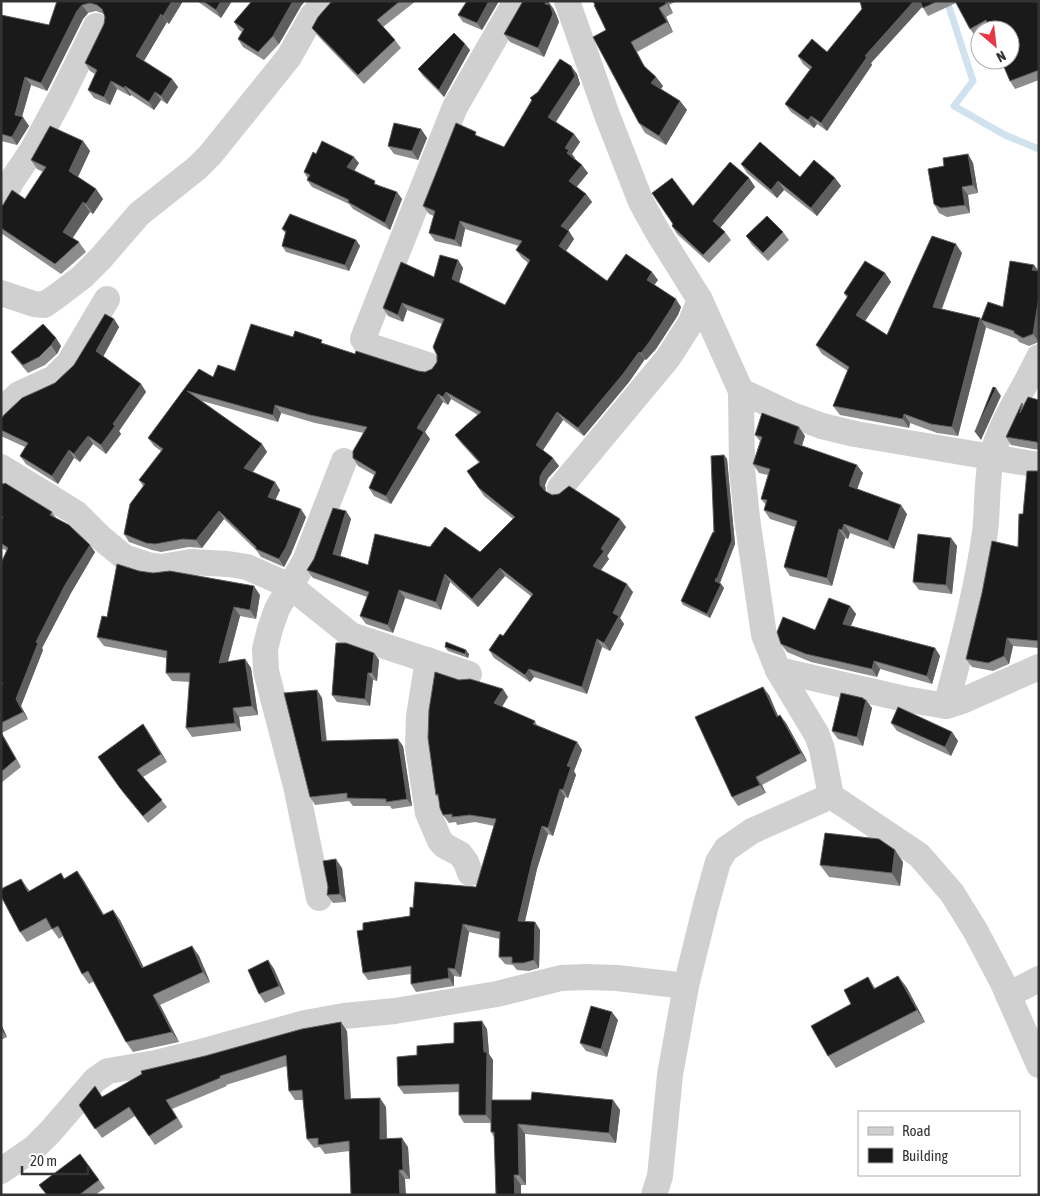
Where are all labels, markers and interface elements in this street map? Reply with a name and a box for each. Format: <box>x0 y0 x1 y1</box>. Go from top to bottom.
north arrow <box>970 20 1020 70</box>
text: N <box>994 47 1009 65</box>
legend <box>858 1111 1020 1176</box>
text: Road <box>902 1122 931 1139</box>
scale bar <box>22 1144 89 1176</box>
text: Building <box>902 1147 948 1164</box>
text: 20 m <box>30 1152 57 1169</box>

